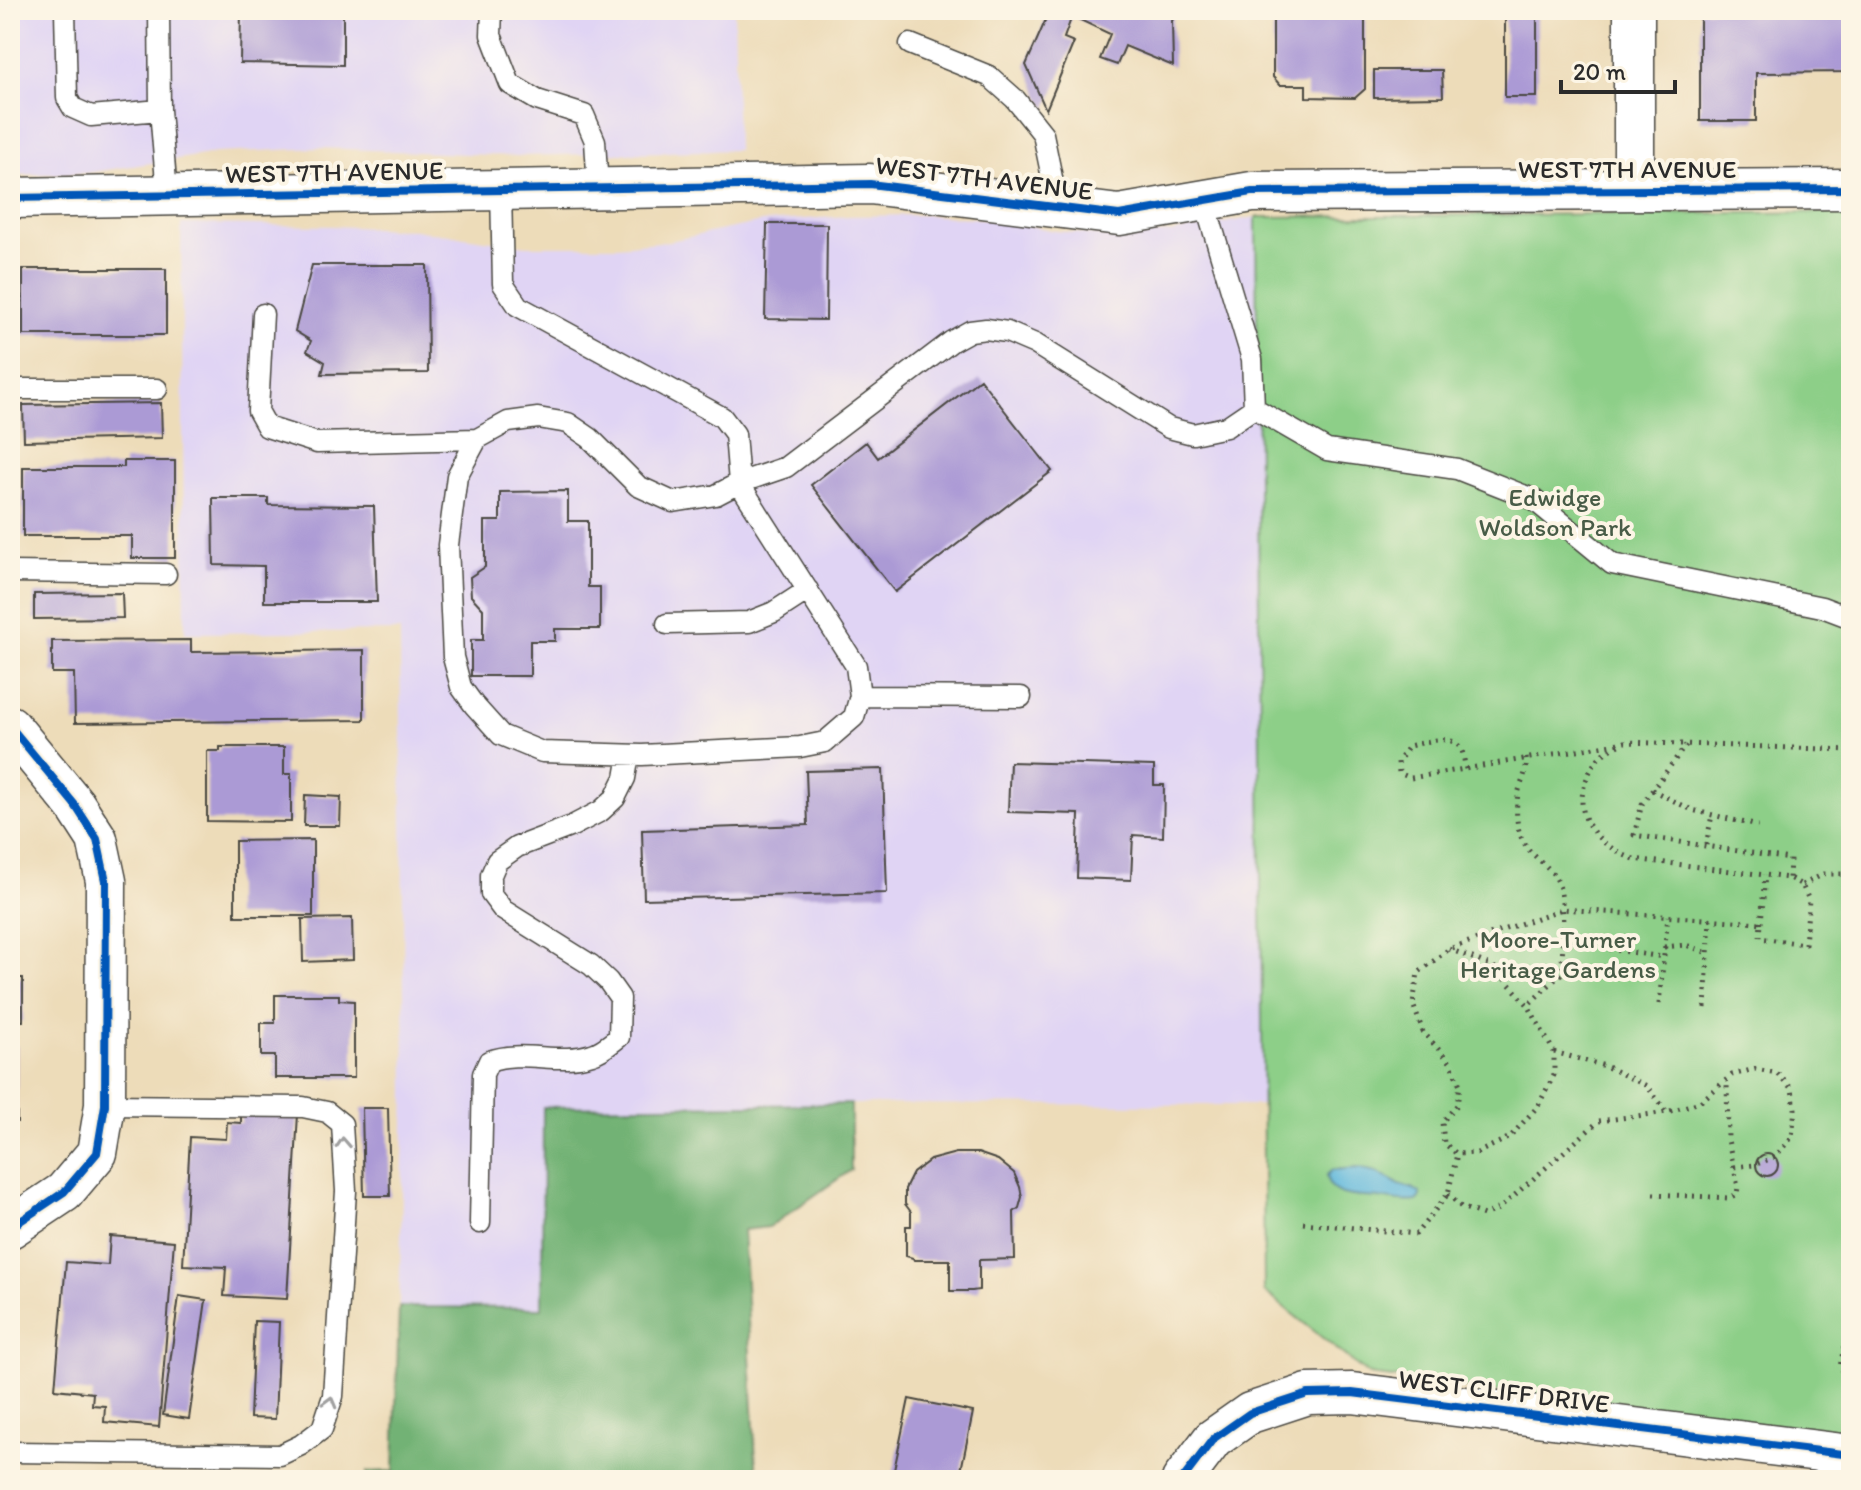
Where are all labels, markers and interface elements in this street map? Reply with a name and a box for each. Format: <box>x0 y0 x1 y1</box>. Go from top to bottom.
scale bar <box>1561 44 1675 94</box>
text: 20 m <box>1573 57 1626 86</box>
street label: WEST 7TH AVENUE <box>874 149 1094 207</box>
street label: WEST 7TH AVENUE <box>1518 153 1736 185</box>
street label: WEST 7TH AVENUE <box>224 154 444 190</box>
park label: Edwidge Woldson Park <box>1479 481 1632 543</box>
park label: Moore-Turner Heritage Gardens <box>1460 923 1656 985</box>
one-way arrow <box>335 1136 352 1149</box>
street label: WEST CLIFF DRIVE <box>1397 1362 1611 1420</box>
one-way arrow <box>321 1396 338 1410</box>

